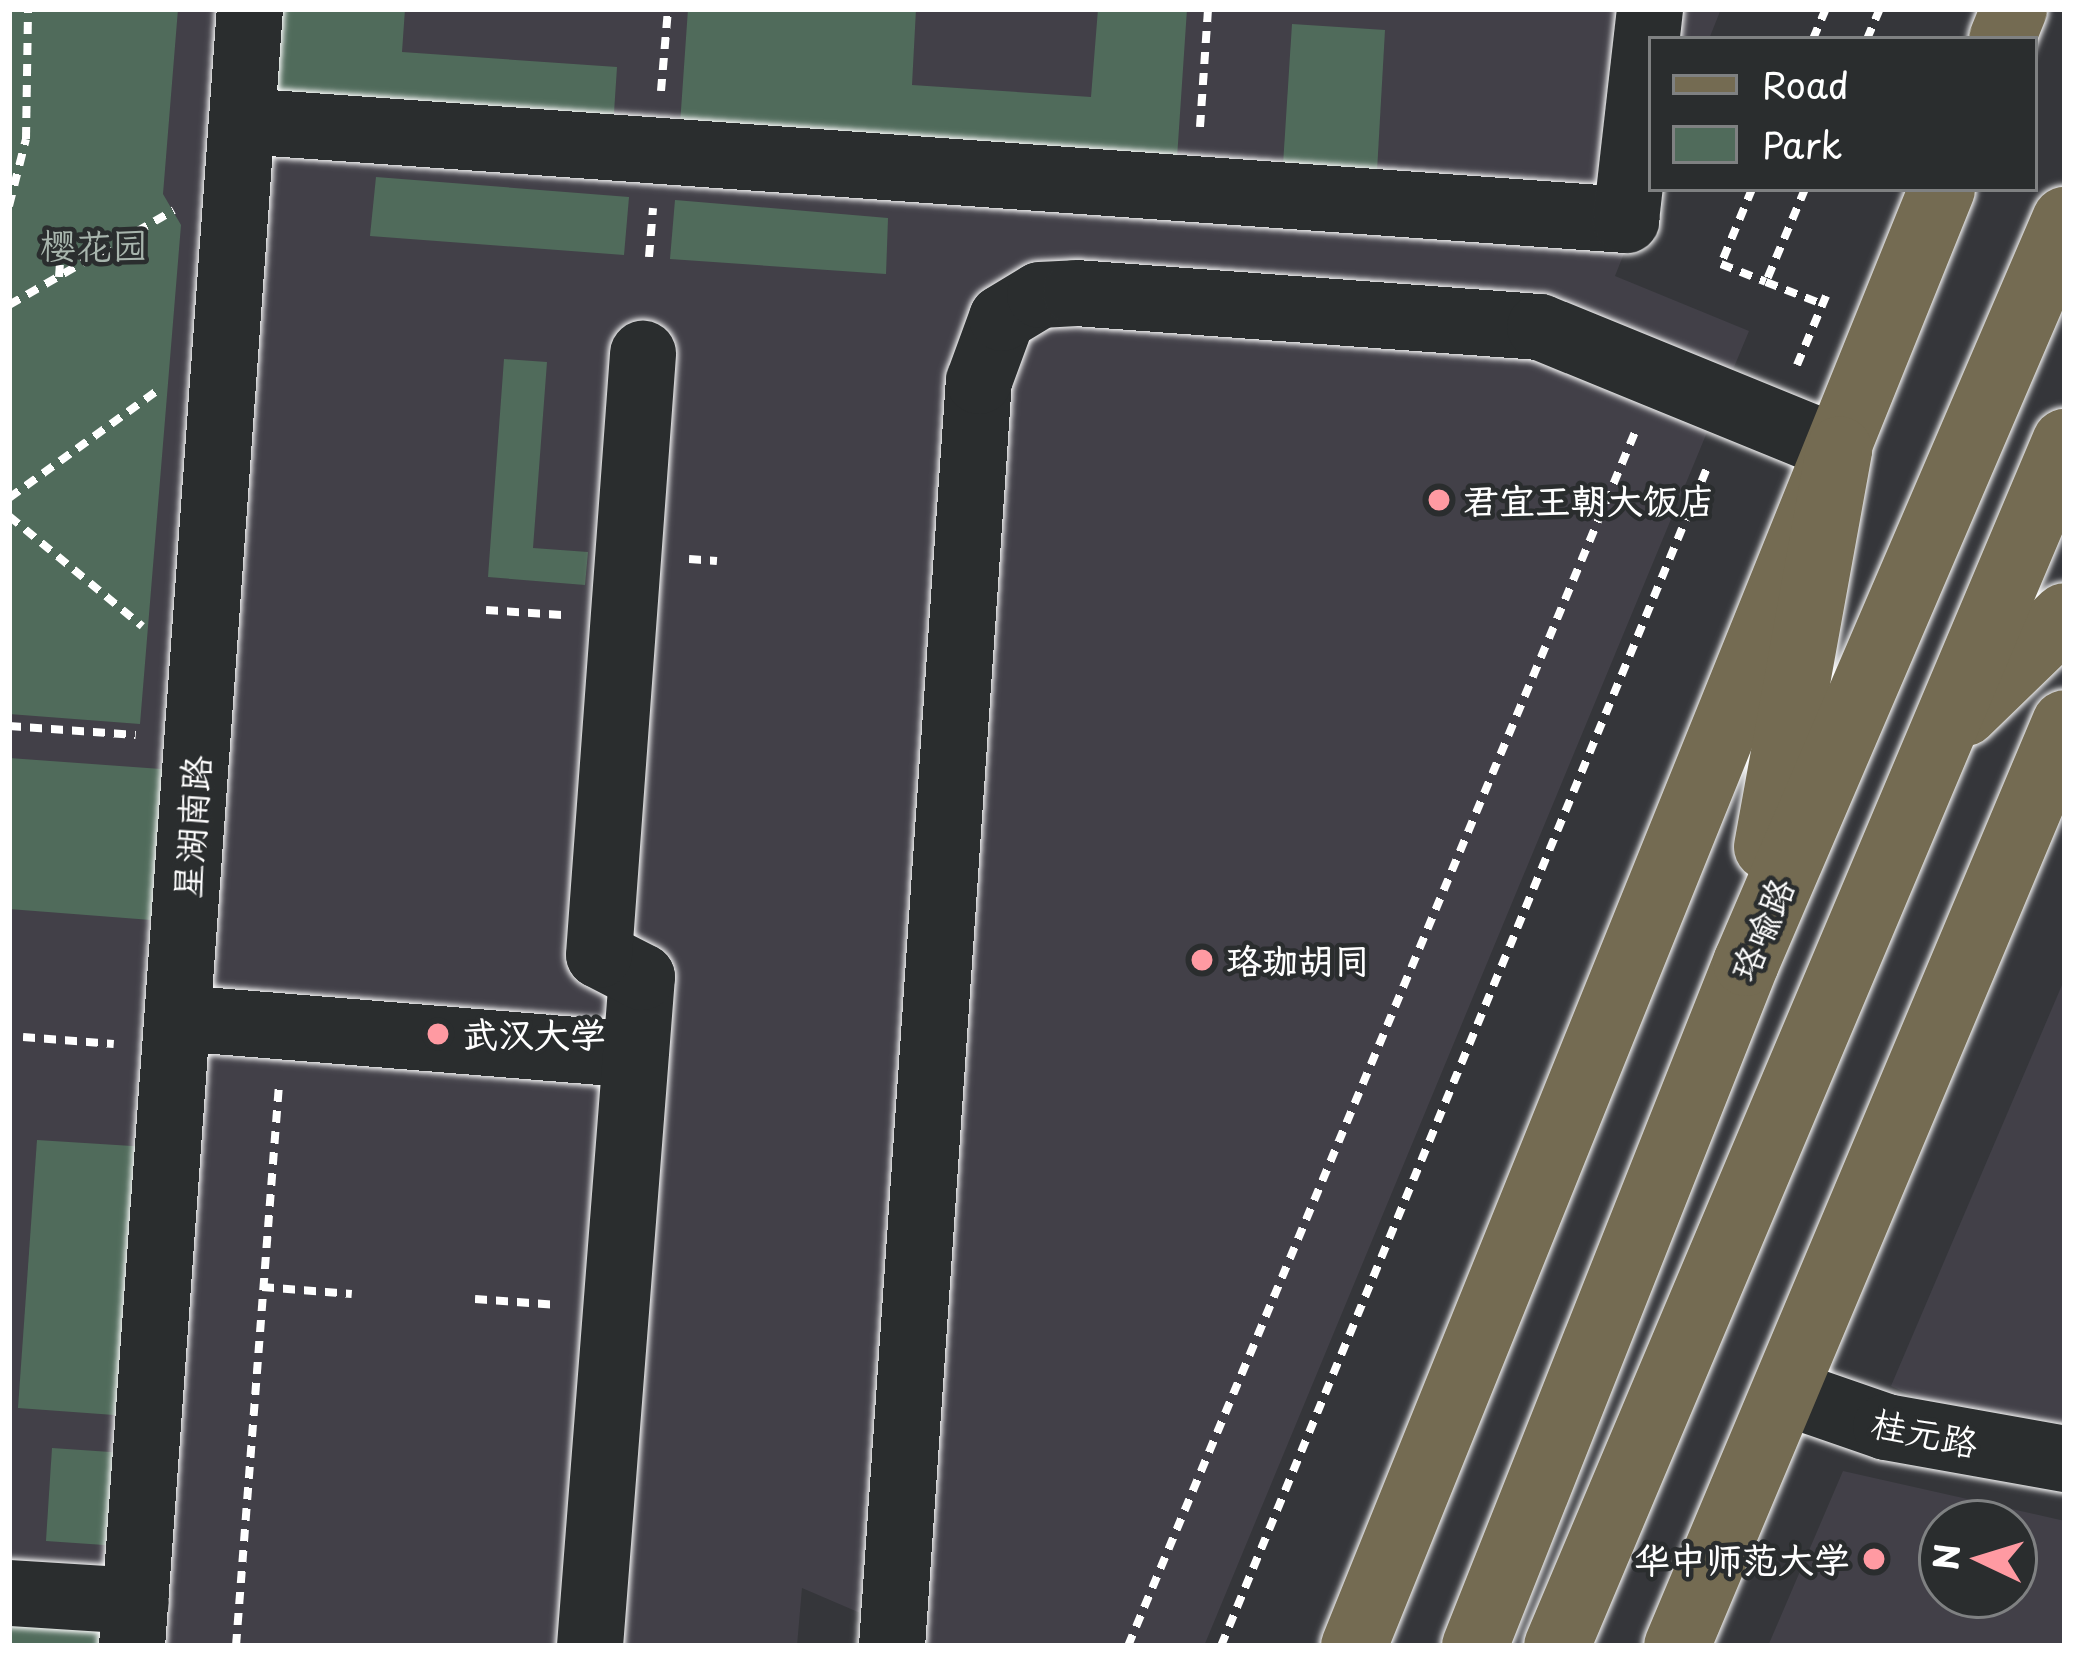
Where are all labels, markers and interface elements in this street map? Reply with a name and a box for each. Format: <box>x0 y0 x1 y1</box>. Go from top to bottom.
legend <box>1648 36 2038 192</box>
text: Road <box>1762 57 1849 111</box>
text: Park <box>1762 117 1842 171</box>
park label: 樱花园 <box>40 223 148 267</box>
place label: 君宜王朝大饭店 <box>1463 478 1715 522</box>
marker: 君宜王朝大饭店 <box>1426 487 1452 513</box>
street label: 星湖南路 <box>164 754 218 900</box>
street label: 珞喻路 <box>1720 871 1802 987</box>
place label: 珞珈胡同 <box>1226 938 1370 982</box>
marker: 珞珈胡同 <box>1189 947 1215 973</box>
place label: 武汉大学 <box>462 1012 606 1056</box>
marker: 武汉大学 <box>425 1021 451 1047</box>
street label: 桂元路 <box>1868 1400 1982 1464</box>
north arrow <box>1918 1499 2038 1619</box>
place label: 华中师范大学 <box>1634 1537 1850 1581</box>
text: N <box>1919 1542 1971 1571</box>
marker: 华中师范大学 <box>1861 1546 1887 1572</box>

